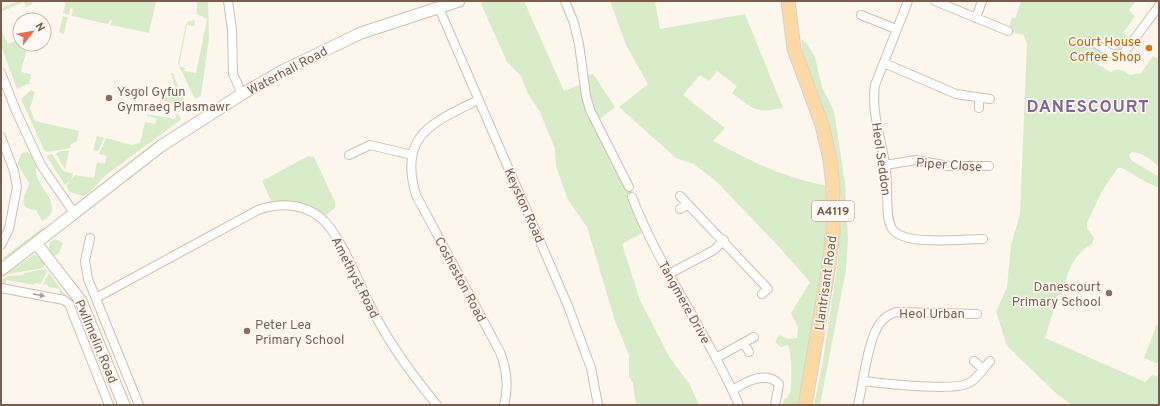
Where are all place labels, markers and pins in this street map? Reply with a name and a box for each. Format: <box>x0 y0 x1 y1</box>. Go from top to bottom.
place label: Court House Coffee Shop <box>1068 35 1141 66</box>
marker: Court House Coffee Shop <box>1144 43 1154 53</box>
place label: Ysgol Gyfun Gymraeg Plasmawr <box>117 85 230 116</box>
marker: Ysgol Gyfun Gymraeg Plasmawr <box>104 93 114 103</box>
place label: Danescourt Primary School <box>1012 280 1101 311</box>
marker: Danescourt Primary School <box>1104 288 1114 298</box>
place label: Peter Lea Primary School <box>255 318 344 349</box>
marker: Peter Lea Primary School <box>242 326 252 336</box>

